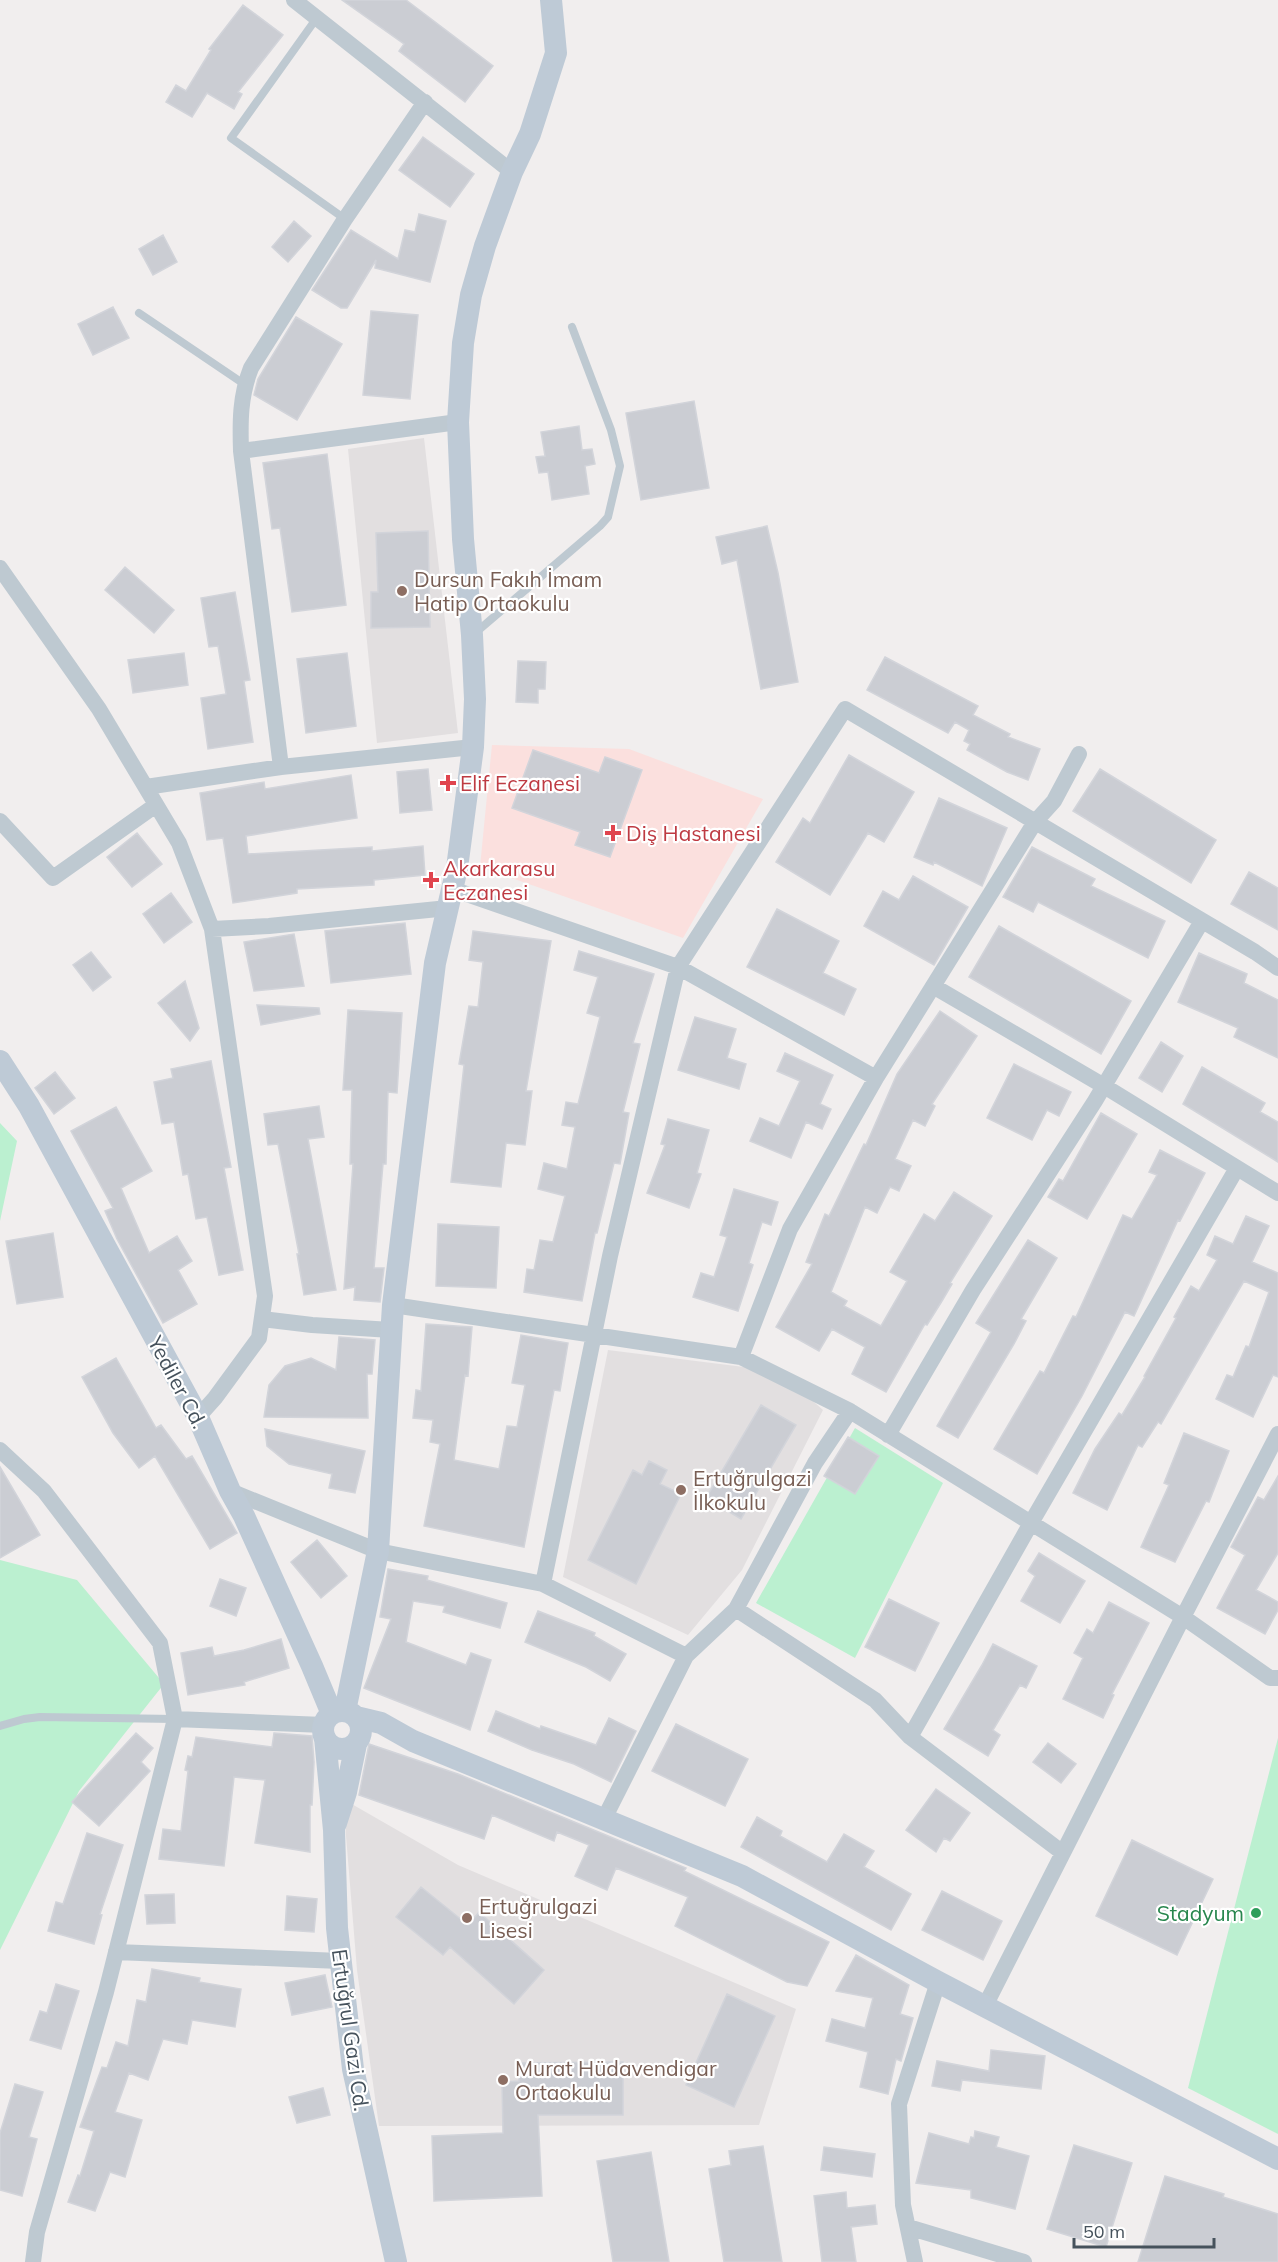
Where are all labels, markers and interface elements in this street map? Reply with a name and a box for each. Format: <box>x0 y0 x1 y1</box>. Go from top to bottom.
place label: Dursun Fakıh İmam Hatip Ortaokulu <box>414 566 602 616</box>
marker: Dursun Fakıh İmam Hatip Ortaokulu <box>395 584 409 598</box>
place label: Elif Eczanesi <box>460 770 580 796</box>
marker: Elif Eczanesi <box>441 776 455 790</box>
place label: Diş Hastanesi <box>626 820 761 846</box>
marker: Diş Hastanesi <box>604 824 622 842</box>
place label: Akarkarasu Eczanesi <box>443 855 555 905</box>
marker: Akarkarasu Eczanesi <box>424 873 438 887</box>
street label: Yediler Cd. <box>142 1331 213 1433</box>
place label: Ertuğrulgazi İlkokulu <box>693 1465 812 1515</box>
marker: Ertuğrulgazi İlkokulu <box>674 1483 688 1497</box>
place label: Ertuğrulgazi Lisesi <box>479 1893 598 1943</box>
place label: Stadyum <box>1157 1900 1244 1926</box>
marker: Stadyum <box>1249 1906 1263 1920</box>
marker: Ertuğrulgazi Lisesi <box>460 1911 474 1925</box>
street label: Ertuğrul Gazi Cd. <box>327 1947 375 2113</box>
place label: Murat Hüdavendigar Ortaokulu <box>515 2055 717 2105</box>
marker: Murat Hüdavendigar Ortaokulu <box>496 2073 510 2087</box>
scale bar <box>1074 2211 1214 2249</box>
text: 50 m <box>1083 2220 1125 2243</box>

